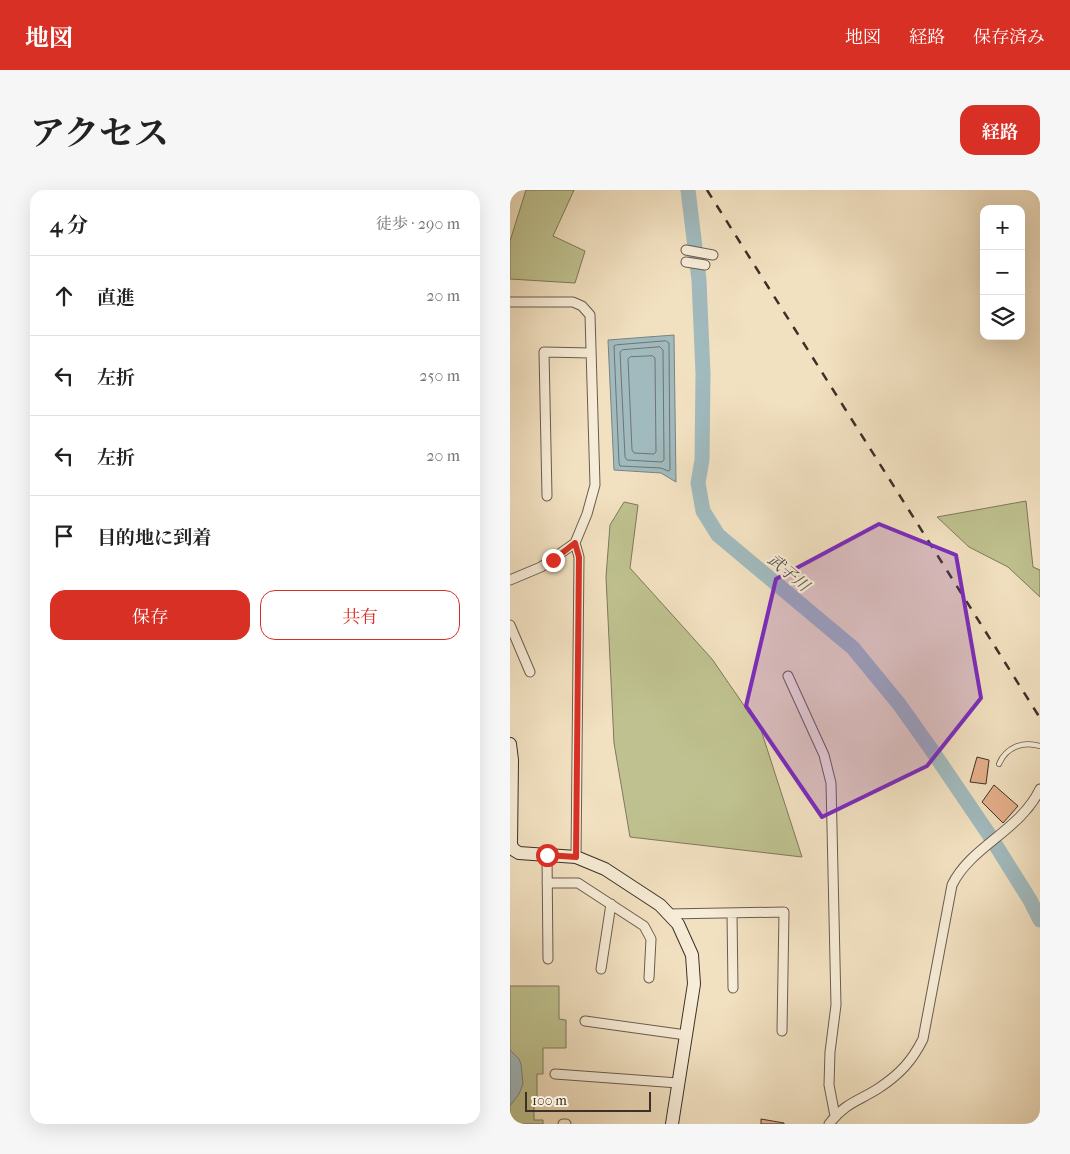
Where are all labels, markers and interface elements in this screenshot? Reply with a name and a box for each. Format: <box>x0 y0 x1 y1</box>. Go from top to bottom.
text: 地図 <box>25 24 73 52</box>
text: 地図 <box>845 27 881 48</box>
text: 経路 <box>909 27 945 48</box>
text: 保存済み <box>973 27 1045 48</box>
button: 経路 <box>960 105 1040 155</box>
text: アクセス <box>30 113 169 154</box>
map controls <box>980 205 1025 340</box>
button: + <box>980 205 1025 250</box>
text: 4 分 <box>50 213 88 237</box>
text: 徒歩 · 290 m <box>376 214 460 233</box>
button: − <box>980 250 1025 295</box>
icon: ahead <box>50 282 78 310</box>
text: 20 m <box>426 286 460 305</box>
text: 直進 <box>97 287 135 309</box>
button: layers <box>980 295 1025 340</box>
icon: left <box>50 362 78 390</box>
text: 250 m <box>419 366 460 385</box>
text: 左折 <box>97 367 135 389</box>
icon: left <box>50 442 78 470</box>
text: 20 m <box>426 446 460 465</box>
text: 左折 <box>97 447 135 469</box>
icon: arrive <box>50 522 78 550</box>
text: 目的地に到着 <box>97 527 211 549</box>
route end <box>542 549 565 572</box>
water label: 武子川 <box>764 550 815 596</box>
button: 保存 <box>50 590 250 640</box>
button: 共有 <box>260 590 460 640</box>
route start <box>536 844 559 867</box>
scale bar <box>525 1089 651 1112</box>
text: 100 m <box>532 1092 567 1109</box>

